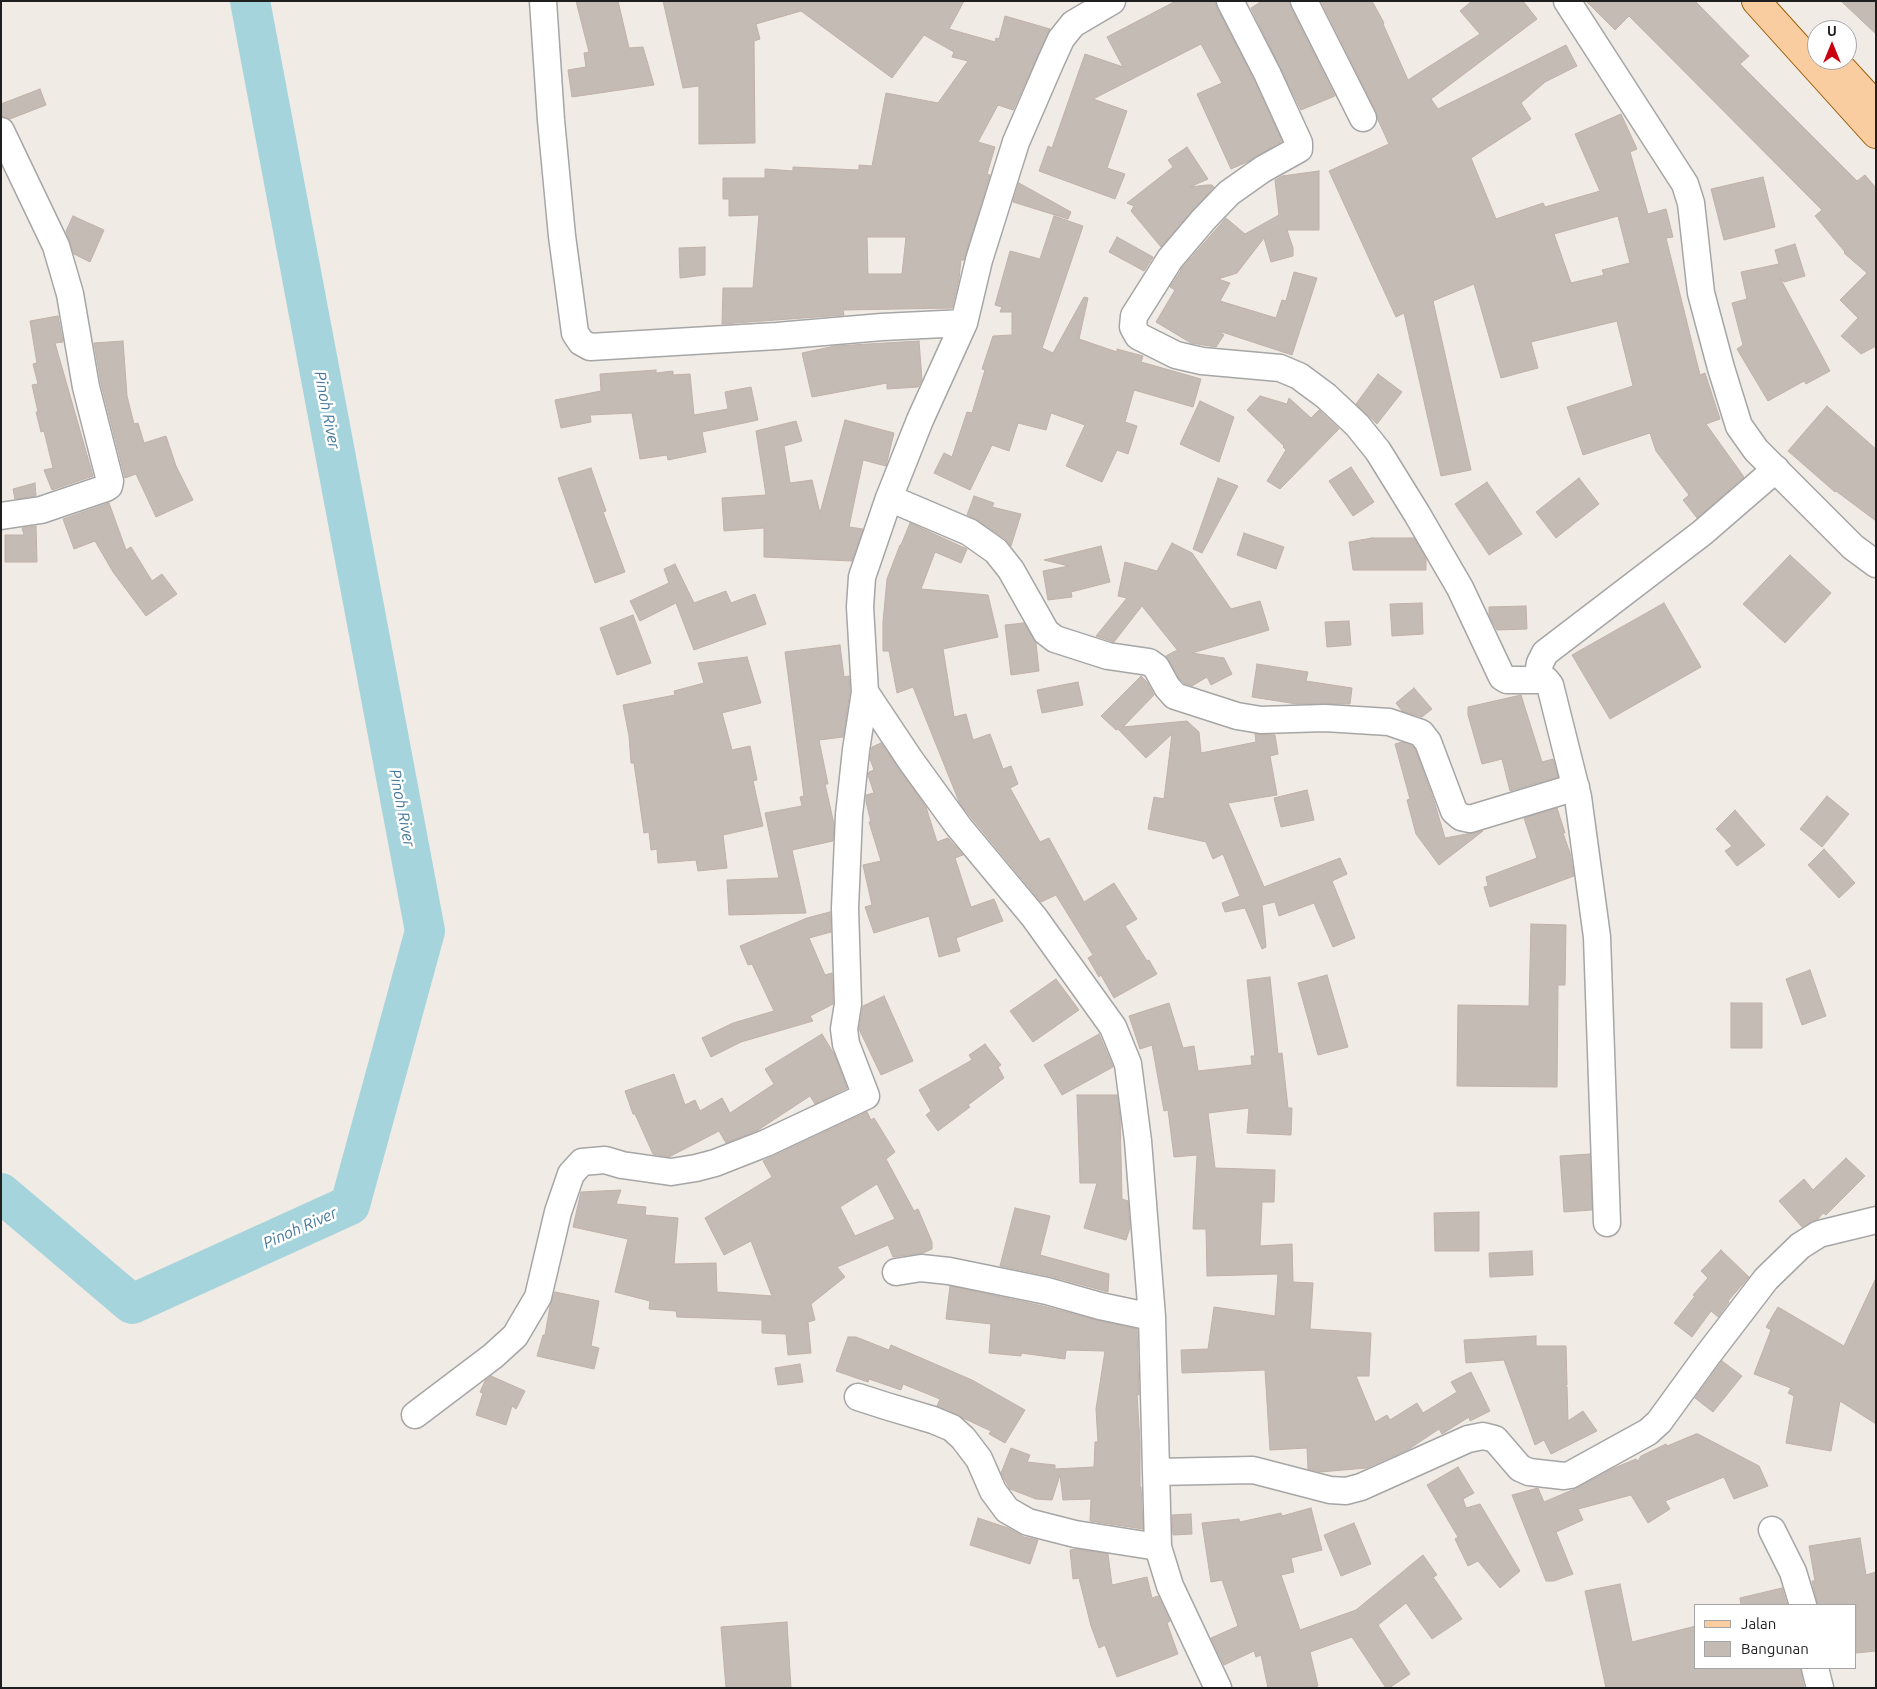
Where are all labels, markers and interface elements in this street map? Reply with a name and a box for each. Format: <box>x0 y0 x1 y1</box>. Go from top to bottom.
north arrow <box>1807 20 1857 70</box>
text: U <box>1827 23 1837 39</box>
water label: Pinoh River <box>310 369 344 451</box>
water label: Pinoh River <box>385 767 419 849</box>
water label: Pinoh River <box>260 1203 340 1253</box>
legend <box>1694 1604 1857 1669</box>
text: Jalan <box>1741 1615 1776 1632</box>
text: Bangunan <box>1741 1640 1809 1657</box>

